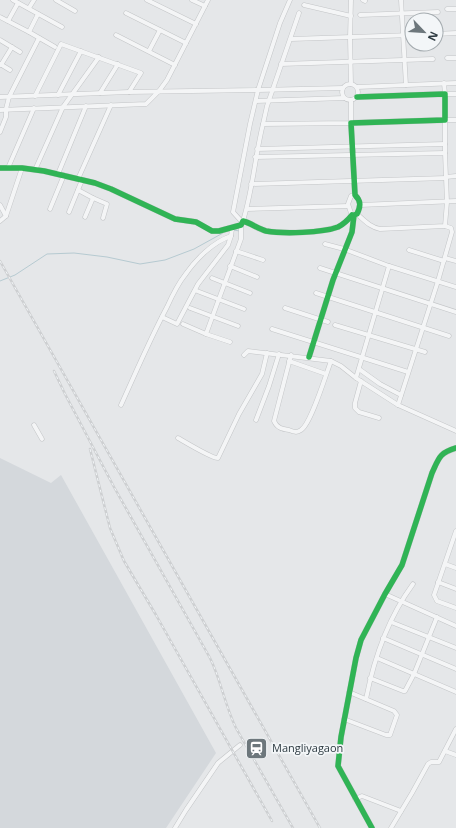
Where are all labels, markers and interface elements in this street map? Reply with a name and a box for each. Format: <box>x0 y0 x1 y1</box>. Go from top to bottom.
north arrow <box>404 12 444 52</box>
text: N <box>425 29 442 44</box>
station icon: Mangliyagaon <box>243 735 269 761</box>
place label: Mangliyagaon <box>272 740 343 755</box>

